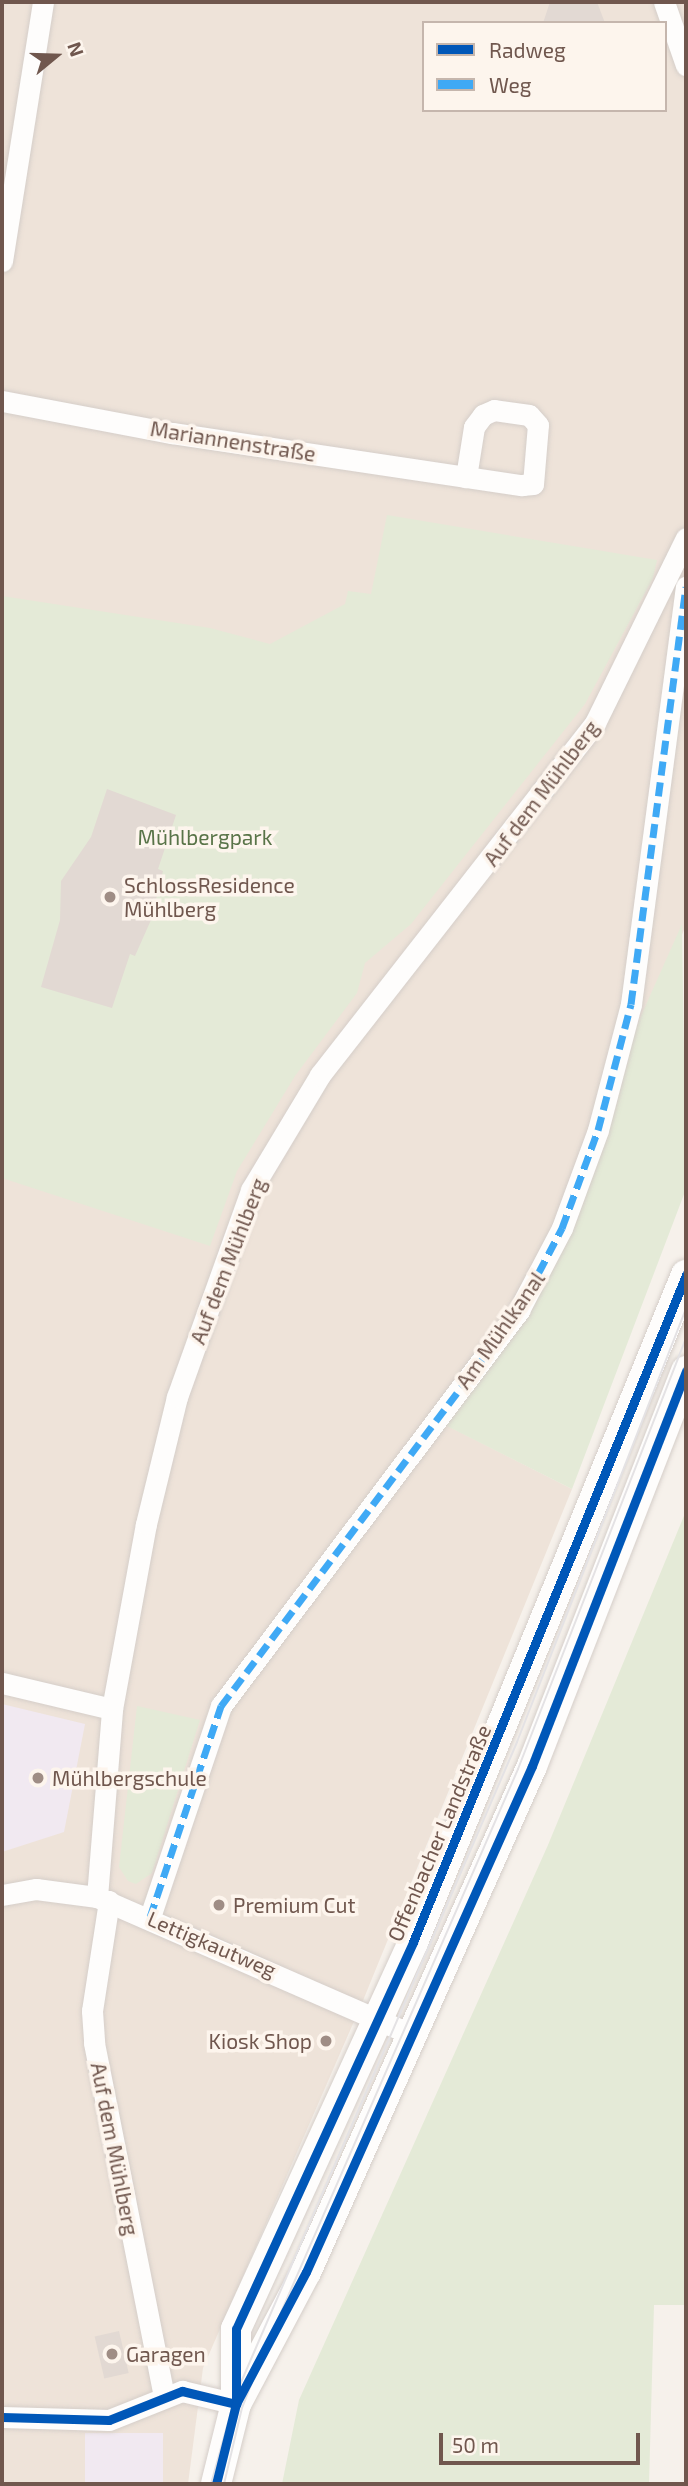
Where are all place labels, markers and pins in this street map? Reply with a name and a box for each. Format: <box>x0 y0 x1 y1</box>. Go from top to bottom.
place label: SchlossResidence Mühlberg <box>124 872 295 922</box>
marker: SchlossResidence Mühlberg <box>102 889 118 905</box>
place label: Mühlbergschule <box>52 1765 207 1791</box>
marker: Mühlbergschule <box>30 1770 46 1786</box>
place label: Premium Cut <box>233 1892 355 1918</box>
marker: Premium Cut <box>211 1897 227 1913</box>
place label: Kiosk Shop <box>208 2028 312 2054</box>
marker: Kiosk Shop <box>318 2033 334 2049</box>
place label: Garagen <box>126 2341 206 2367</box>
marker: Garagen <box>104 2346 120 2362</box>

